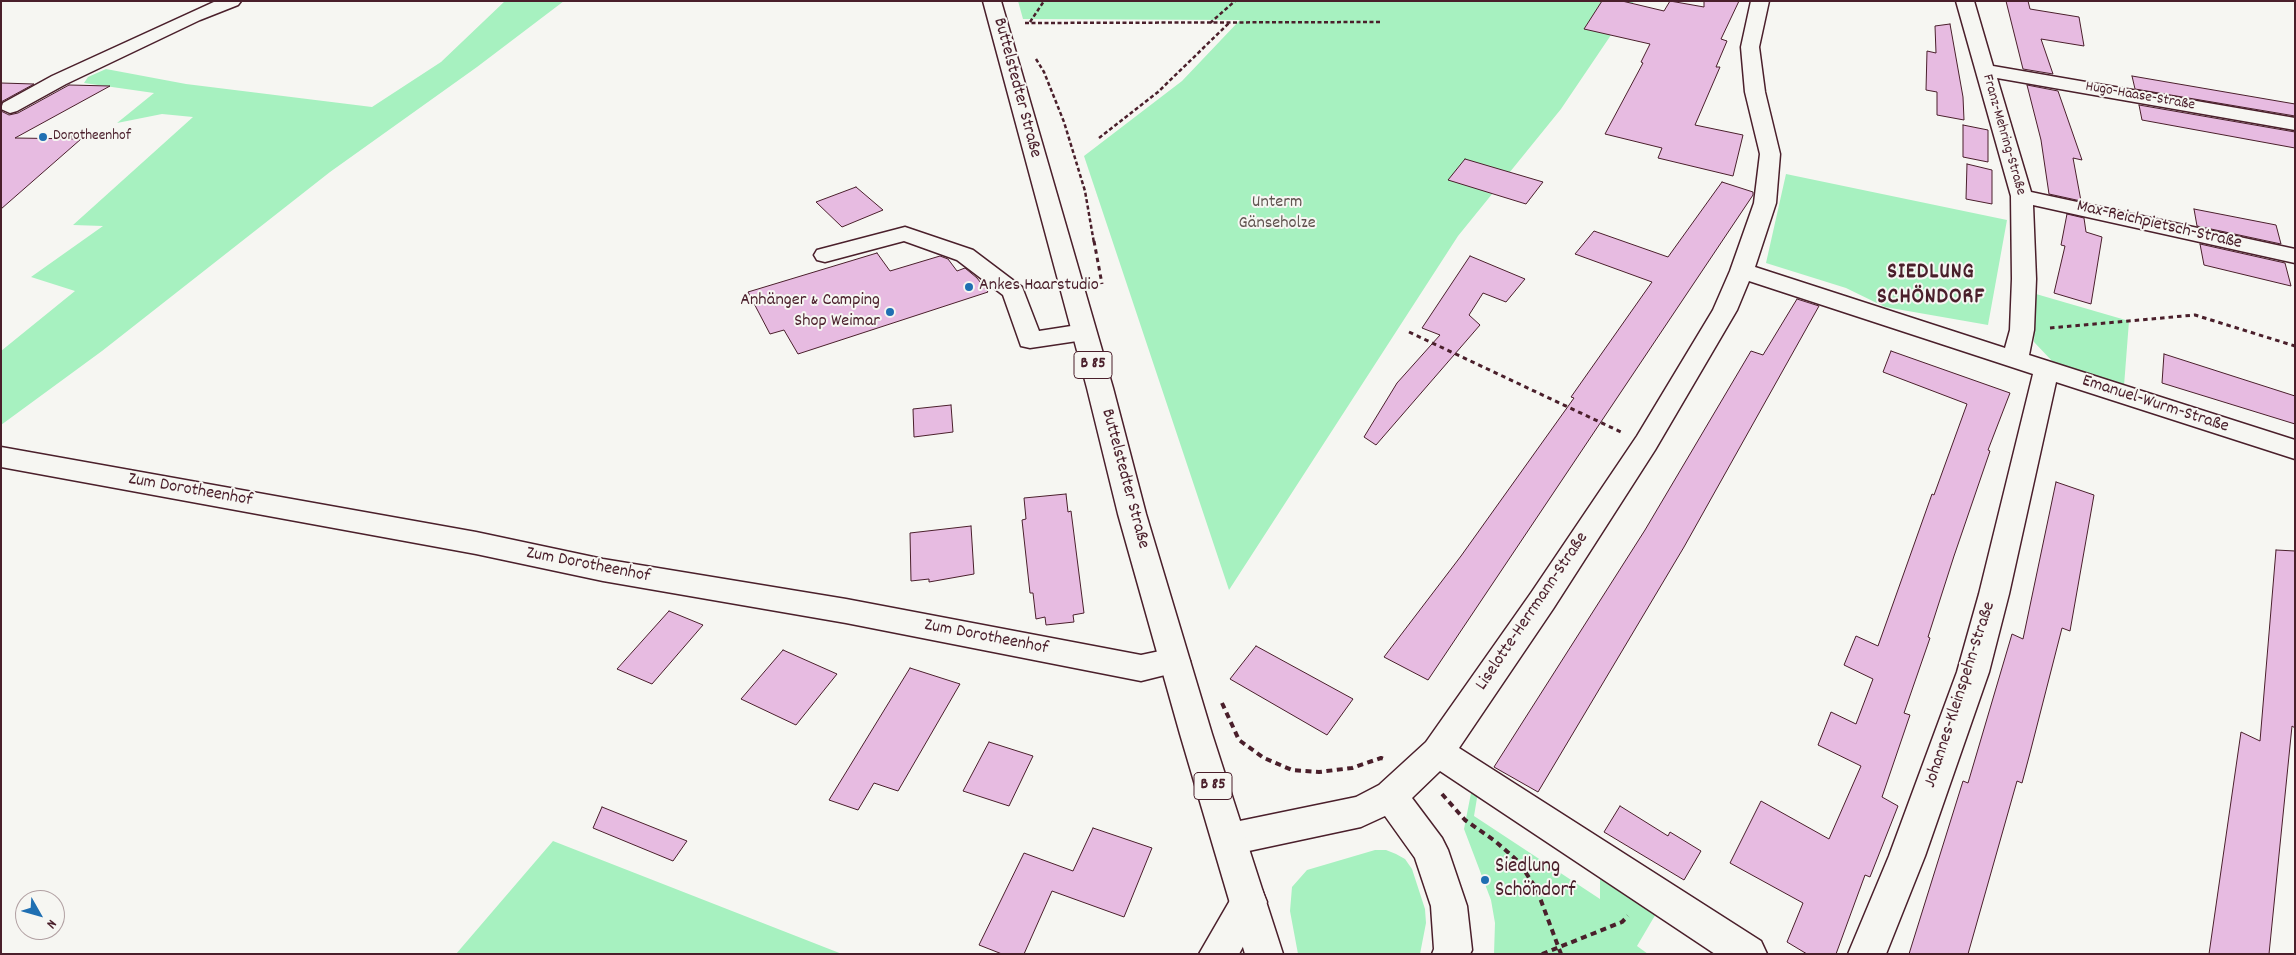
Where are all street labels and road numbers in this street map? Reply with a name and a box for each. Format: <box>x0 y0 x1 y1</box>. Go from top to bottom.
street label: Buttelstedter Straße <box>987 16 1045 160</box>
street label: Franz-Mehring-Straße <box>1977 73 2029 197</box>
street label: Hugo-Haase-Straße <box>2084 79 2196 115</box>
street label: Max-Reichpietsch-Straße <box>2074 196 2244 256</box>
road number: B 85 <box>1074 352 1112 378</box>
street label: Emanuel-Wurm-Straße <box>2079 371 2231 439</box>
street label: Buttelstedter Straße <box>1095 407 1153 551</box>
street label: Zum Dorotheenhof <box>126 469 254 513</box>
street label: Liselotte-Herrmann-Straße <box>1472 529 1594 695</box>
street label: Zum Dorotheenhof <box>524 543 652 589</box>
street label: Johannes-Kleinspehn-Straße <box>1921 599 2001 791</box>
street label: Zum Dorotheenhof <box>922 615 1050 661</box>
road number: B 85 <box>1194 772 1232 799</box>

